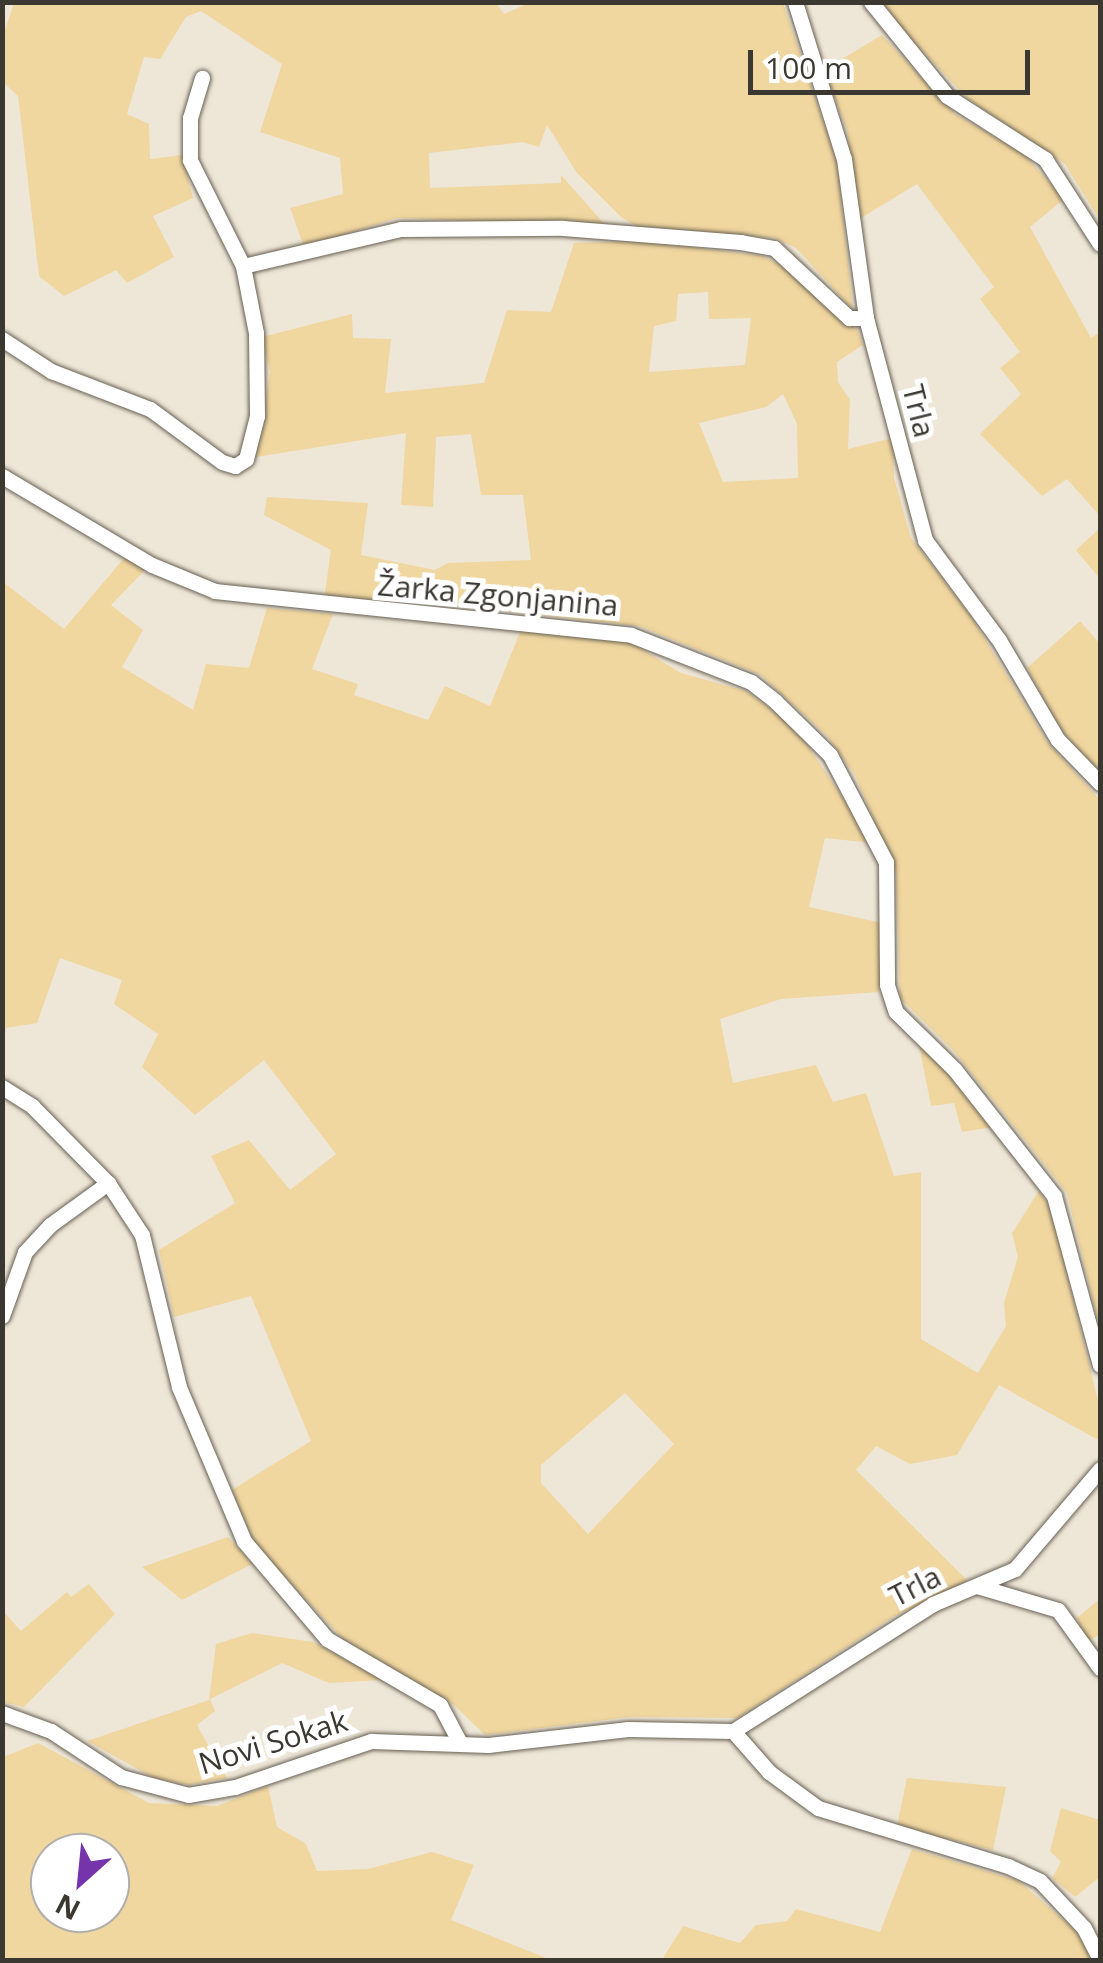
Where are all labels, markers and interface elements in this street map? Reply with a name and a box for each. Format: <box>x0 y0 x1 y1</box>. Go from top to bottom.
scale bar <box>753 30 1036 92</box>
text: 100 m <box>765 47 852 88</box>
street label: Trla <box>895 381 943 441</box>
street label: Žarka Zgonjanina <box>376 567 620 623</box>
street label: Trla <box>883 1558 947 1614</box>
street label: Novi Sokak <box>194 1702 352 1782</box>
north arrow <box>30 1833 130 1933</box>
text: N <box>49 1886 86 1930</box>

